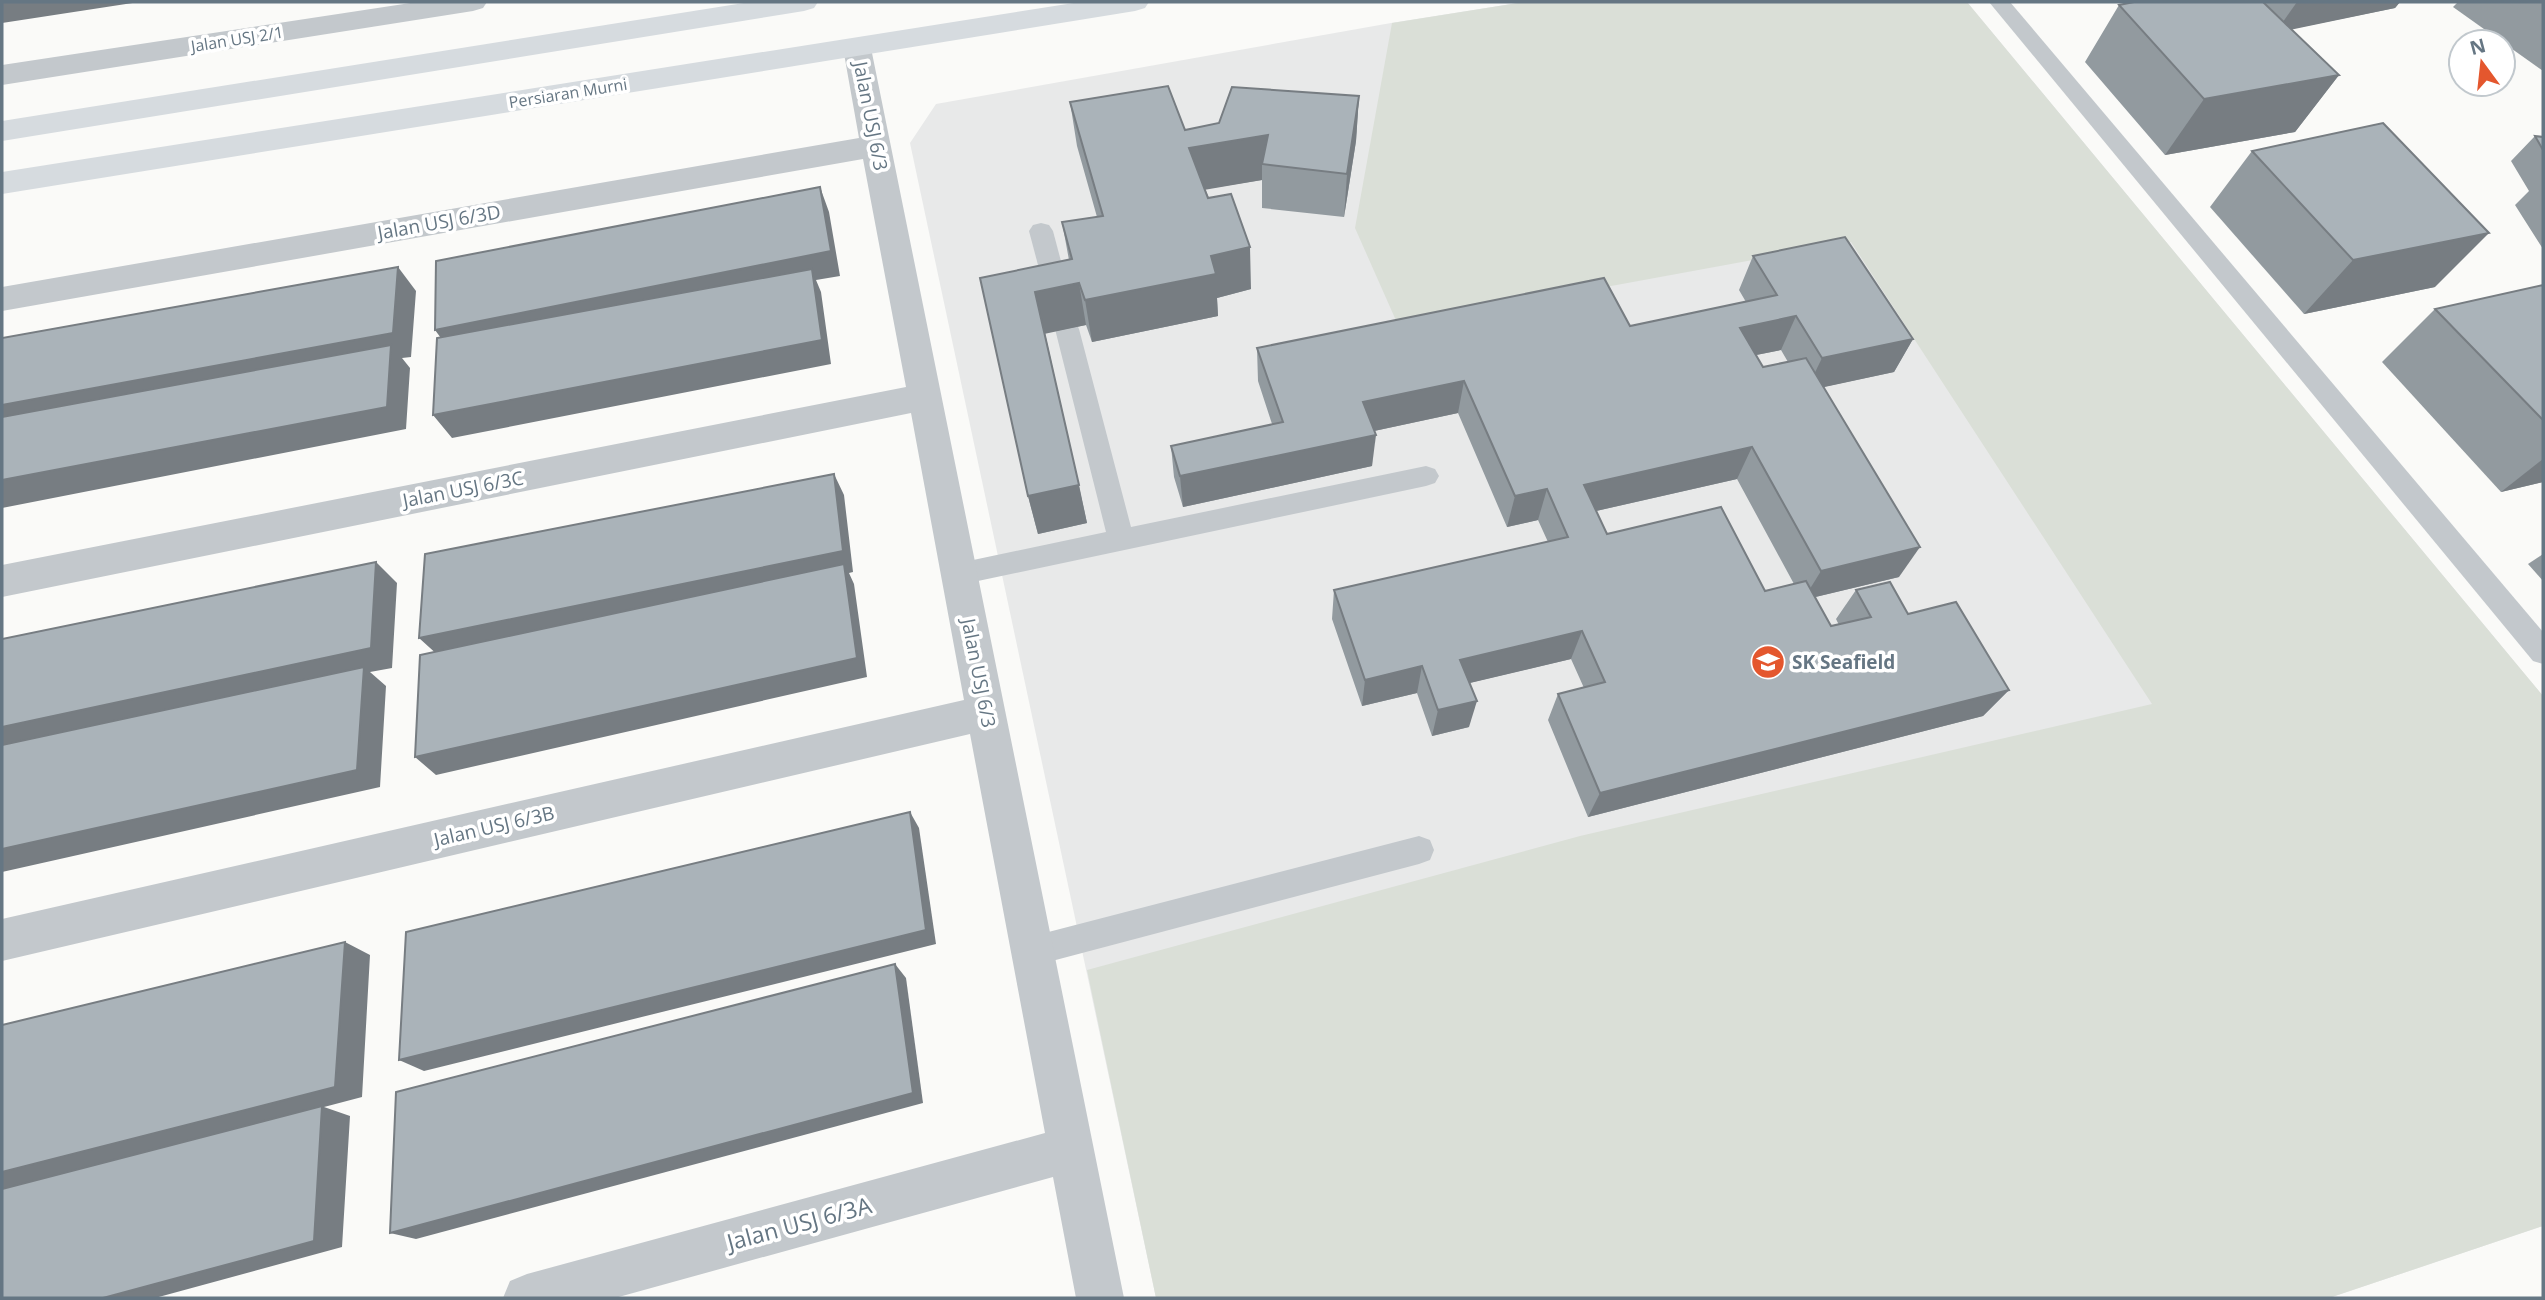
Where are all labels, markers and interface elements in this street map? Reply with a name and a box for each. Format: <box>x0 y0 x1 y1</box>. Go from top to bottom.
street label: Jalan USJ 2/1 <box>187 21 285 57</box>
north arrow <box>2447 28 2517 98</box>
text: N <box>2467 32 2488 61</box>
street label: Jalan USJ 6/3 <box>847 57 894 173</box>
street label: Persiaran Murni <box>507 73 629 113</box>
street label: Jalan USJ 6/3D <box>374 198 503 246</box>
street label: Jalan USJ 6/3C <box>398 465 526 514</box>
street label: Jalan USJ 6/3 <box>955 614 1002 730</box>
school or university icon: SK Seafield <box>1749 643 1787 681</box>
place label: SK Seafield <box>1792 649 1895 675</box>
street label: Jalan USJ 6/3B <box>429 800 557 853</box>
street label: Jalan USJ 6/3A <box>721 1188 875 1258</box>

